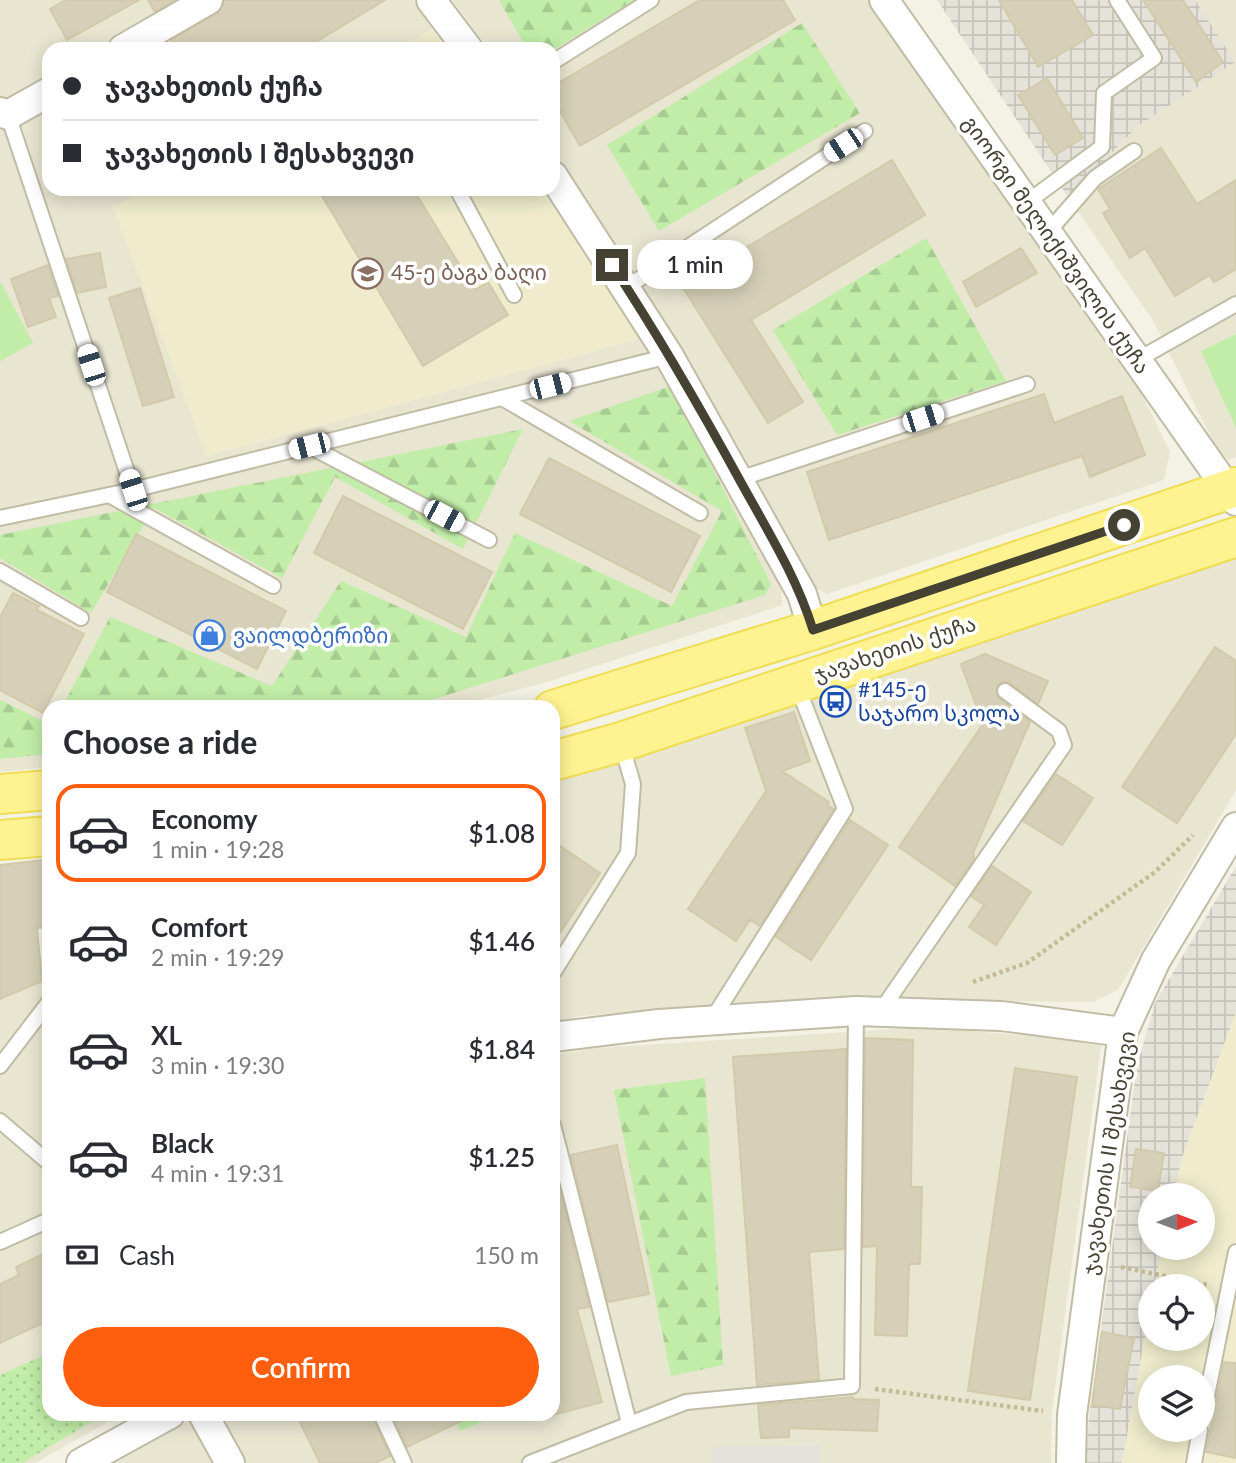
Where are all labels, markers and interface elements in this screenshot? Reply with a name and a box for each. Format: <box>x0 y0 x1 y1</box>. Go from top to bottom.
text: ჯავახეთის ქუჩა <box>105 70 323 102</box>
street label: გიორგი მელიქიშვილის ქუჩა <box>957 110 1156 379</box>
car <box>820 125 867 165</box>
text: ჯავახეთის I შესახვევი <box>105 137 415 169</box>
callout: 1 min <box>636 240 752 290</box>
route end <box>596 249 628 281</box>
text: 1 min <box>667 250 723 278</box>
school or university icon: 45-ე ბაგა ბაღი <box>351 256 385 290</box>
place label: 45-ე ბაგა ბაღი <box>391 259 547 286</box>
car <box>75 342 108 388</box>
car <box>528 371 573 401</box>
car <box>900 402 947 434</box>
car <box>287 431 332 461</box>
car <box>117 467 150 513</box>
car <box>421 497 468 535</box>
route start <box>1108 509 1140 541</box>
street label: ჯავახეთის ქუჩა <box>810 610 979 687</box>
shop icon: ვაილდბერიზი <box>193 619 227 653</box>
place label: ვაილდბერიზი <box>233 622 388 649</box>
place label: #145-ე საჯარო სკოლა <box>858 676 1020 727</box>
bus stop icon: #145-ე საჯარო სკოლა <box>818 685 852 719</box>
text: Choose a ride <box>63 722 257 761</box>
icon: car <box>67 802 130 865</box>
text: Economy <box>151 803 257 835</box>
text: $1.08 <box>469 817 535 849</box>
text: 1 min · 19:28 <box>151 835 284 863</box>
icon: car <box>67 910 130 973</box>
text: Comfort <box>151 911 248 943</box>
text: $1.46 <box>469 925 535 957</box>
text: 2 min · 19:29 <box>151 943 284 971</box>
icon: car <box>67 1018 130 1081</box>
text: XL <box>151 1019 182 1051</box>
street label: ჯავახეთის II შესახვევი <box>1076 1029 1140 1277</box>
text: $1.84 <box>469 1033 535 1065</box>
text: 3 min · 19:30 <box>151 1051 284 1079</box>
icon: car <box>67 1126 130 1189</box>
text: Black <box>151 1127 214 1159</box>
text: $1.25 <box>469 1141 535 1173</box>
text: 4 min · 19:31 <box>151 1159 284 1187</box>
north arrow <box>1138 1183 1214 1260</box>
map controls <box>1138 1183 1215 1442</box>
icon: cash <box>63 1236 101 1274</box>
text: Cash <box>119 1239 175 1271</box>
text: 150 m <box>474 1241 539 1269</box>
button: locate <box>1138 1274 1215 1351</box>
button: Confirm <box>63 1327 539 1407</box>
button: layers <box>1138 1365 1215 1442</box>

